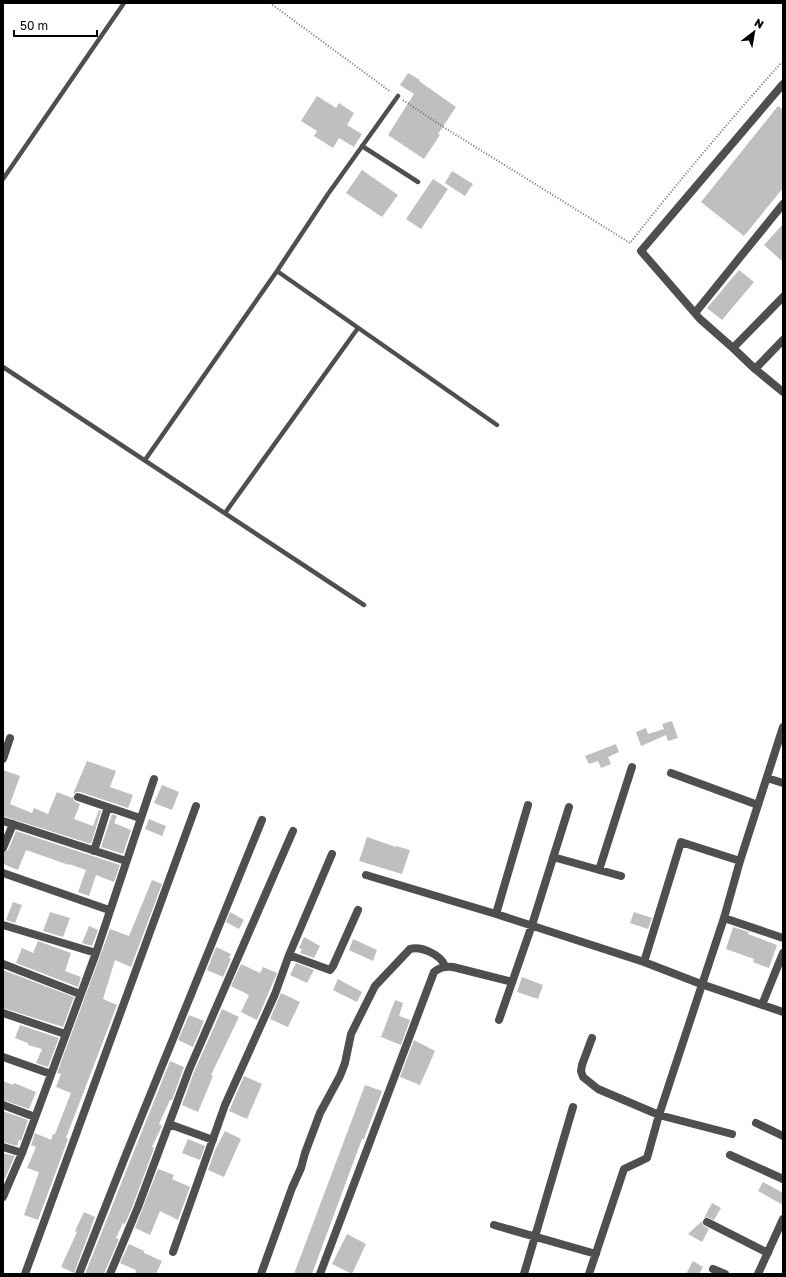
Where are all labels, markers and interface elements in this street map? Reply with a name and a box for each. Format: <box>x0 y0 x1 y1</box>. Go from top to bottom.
scale bar <box>14 12 97 38</box>
north arrow <box>734 12 774 52</box>
text: N <box>752 15 766 31</box>
text: 50 m <box>20 18 48 33</box>

